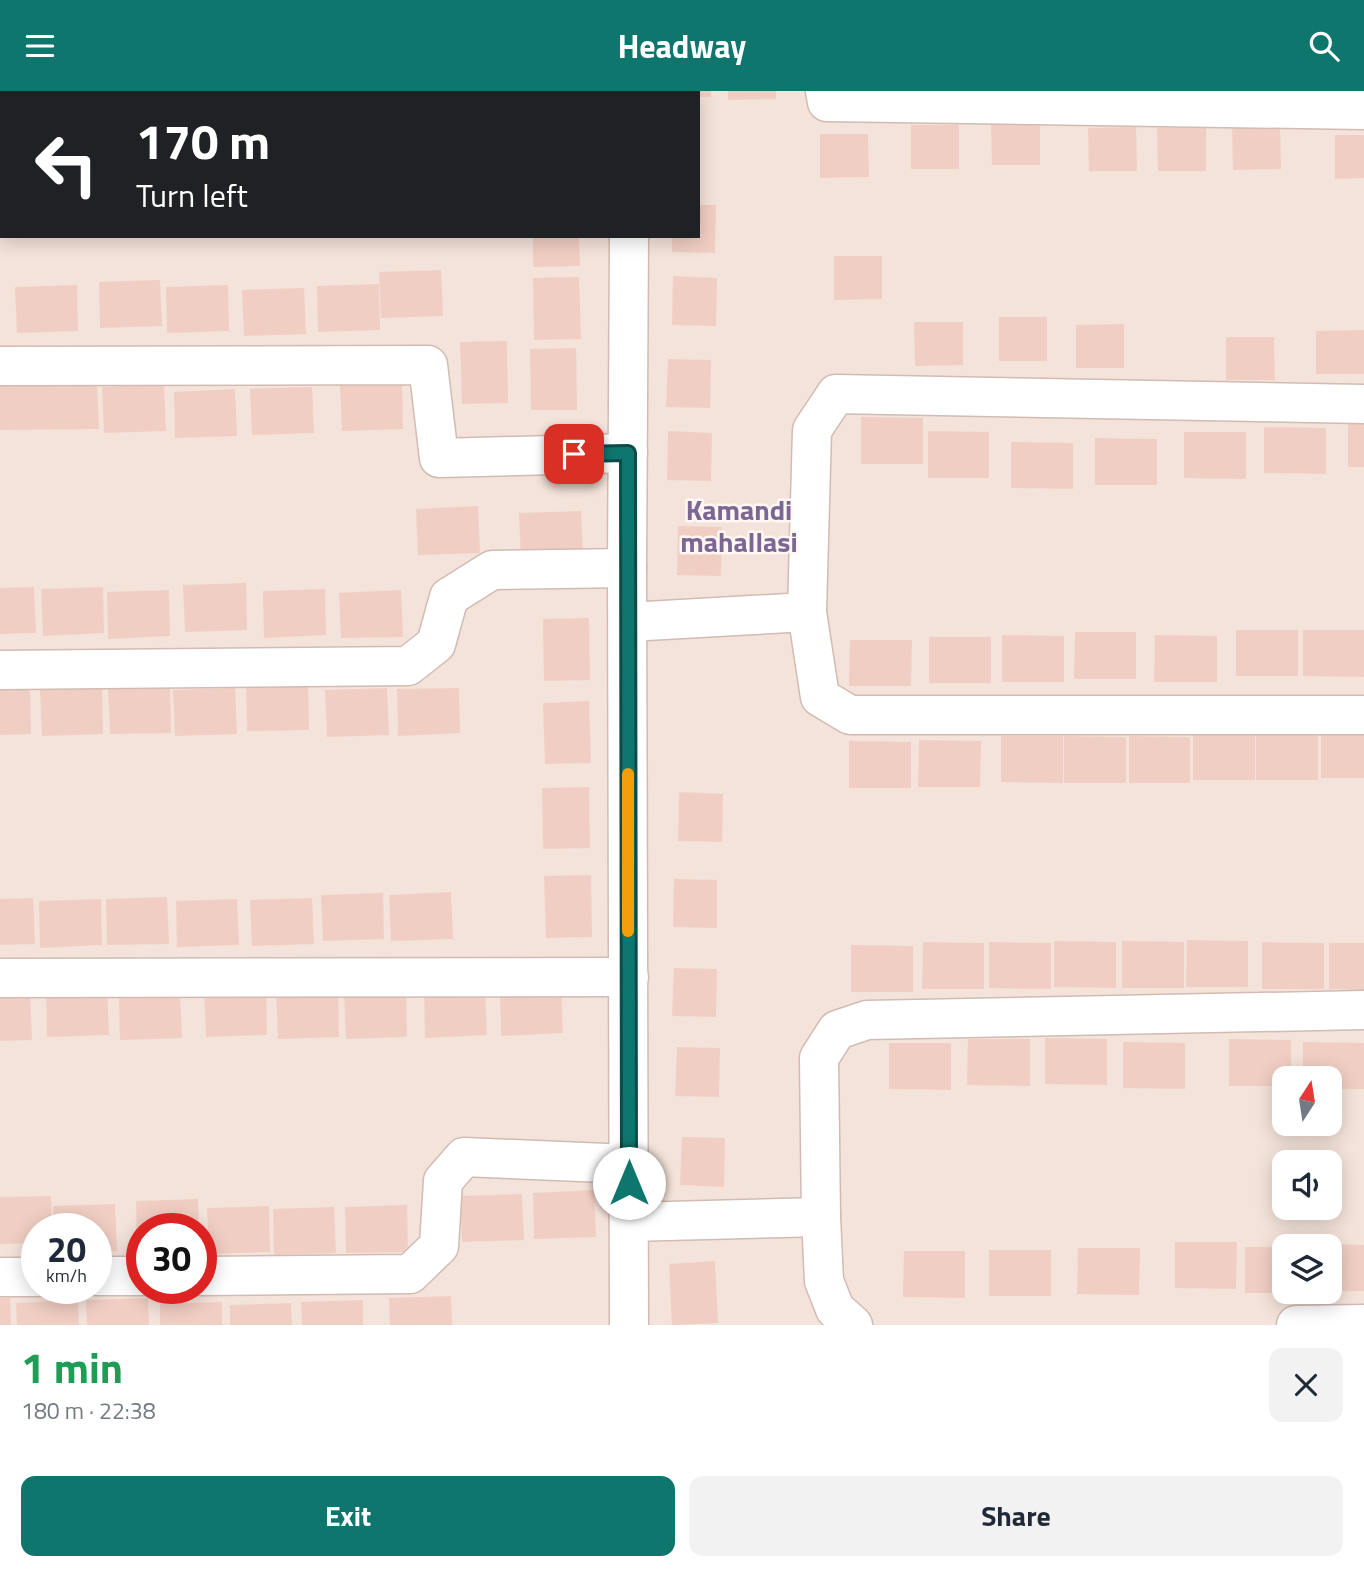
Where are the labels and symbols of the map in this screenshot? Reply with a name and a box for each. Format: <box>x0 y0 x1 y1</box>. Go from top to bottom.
pin <box>544 424 604 484</box>
district label: Kamandi mahallasi <box>680 488 798 563</box>
north arrow <box>1272 1066 1342 1136</box>
position arrow <box>592 1146 666 1220</box>
speed limit sign: 30 <box>126 1213 217 1304</box>

